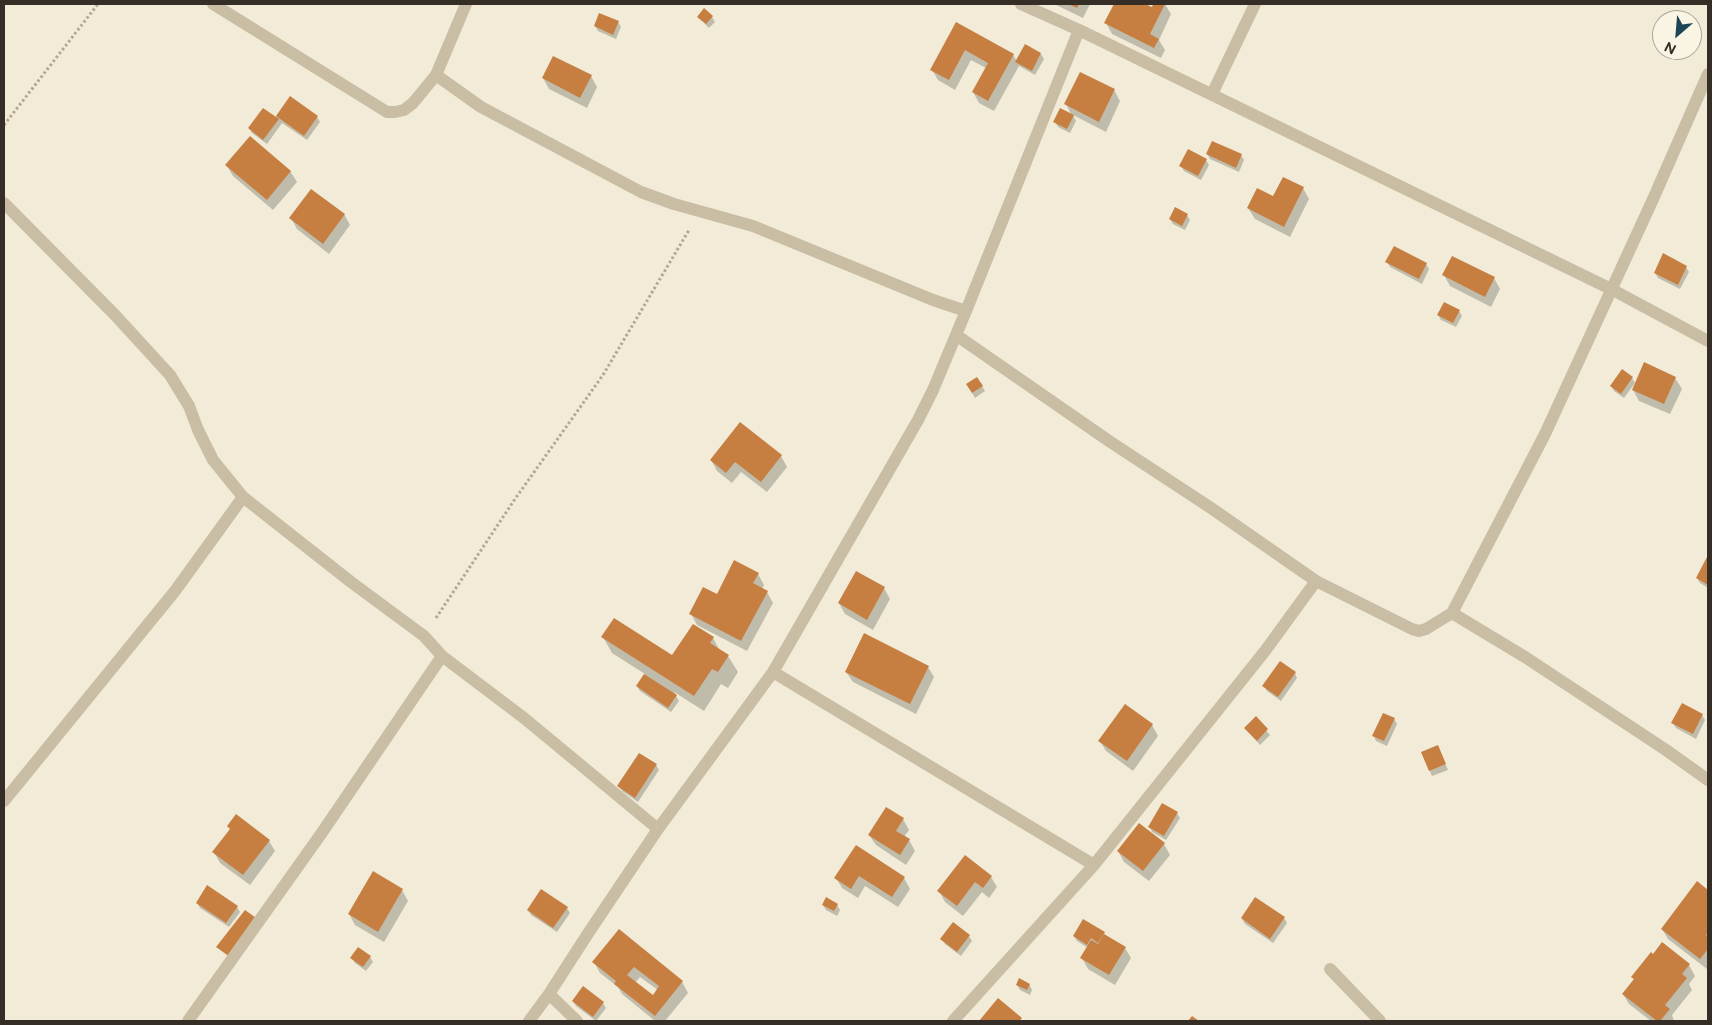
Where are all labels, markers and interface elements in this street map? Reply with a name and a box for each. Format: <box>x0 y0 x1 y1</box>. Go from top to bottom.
north arrow <box>1652 10 1702 60</box>
text: N <box>1662 38 1679 58</box>

